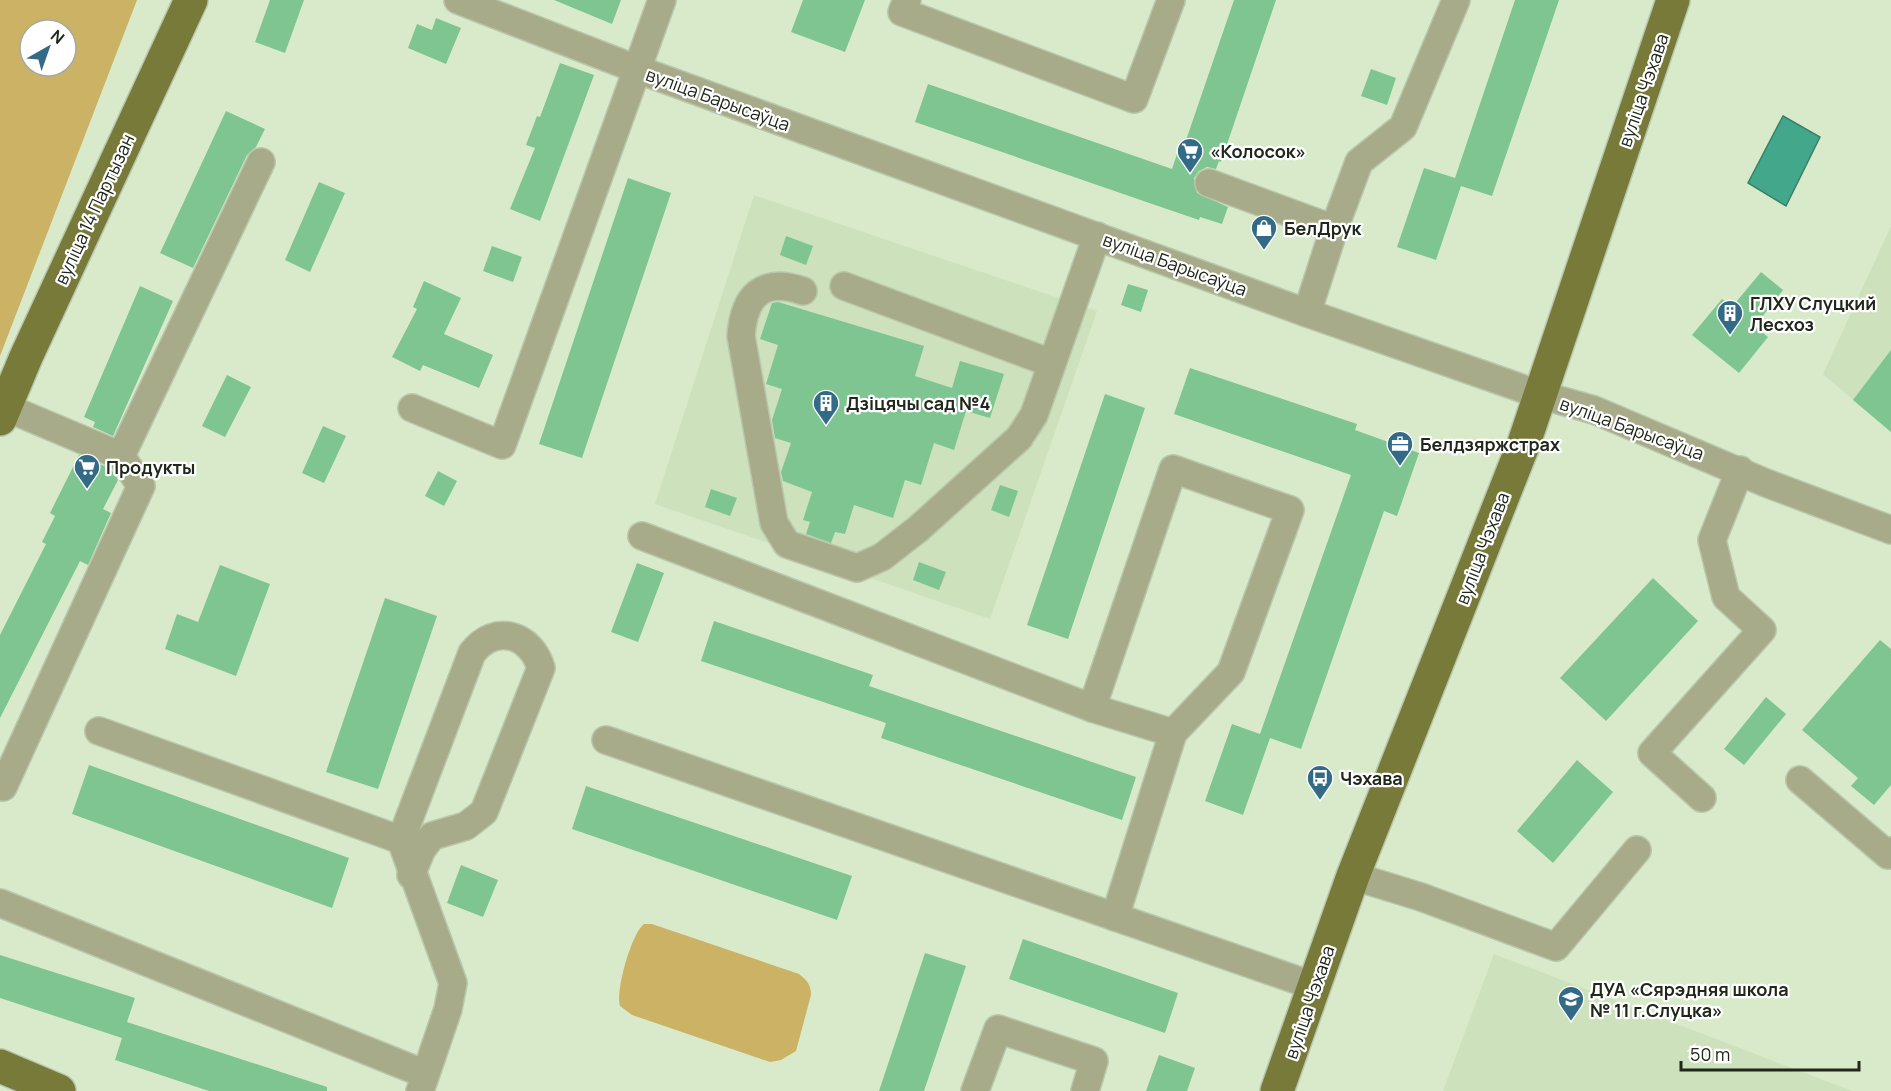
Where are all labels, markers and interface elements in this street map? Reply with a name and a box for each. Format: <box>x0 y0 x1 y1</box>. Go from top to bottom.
north arrow <box>18 18 78 78</box>
text: N <box>46 24 69 49</box>
street label: вуліца Чэхава <box>1612 30 1674 150</box>
street label: вуліца Барысаўца <box>643 62 793 136</box>
street label: вуліца 14 Партызан <box>49 130 139 288</box>
supermarket icon: «Колосок» <box>1175 136 1205 174</box>
place label: «Колосок» <box>1210 139 1306 163</box>
shop icon: БелДрук <box>1249 213 1279 251</box>
place label: БелДрук <box>1284 216 1363 240</box>
street label: вуліца Барысаўца <box>1100 227 1250 301</box>
place label: ГЛХУ Слуцкий Лесхоз <box>1750 291 1876 336</box>
building icon: ГЛХУ Слуцкий Лесхоз <box>1715 298 1745 336</box>
building icon: Дзіцячы сад №4 <box>811 388 841 426</box>
place label: Дзіцячы сад №4 <box>846 391 990 415</box>
street label: вуліца Барысаўца <box>1557 391 1707 465</box>
office icon: Белдзяржстрах <box>1385 429 1415 467</box>
place label: Белдзяржстрах <box>1420 432 1560 456</box>
supermarket icon: Продукты <box>72 452 102 490</box>
place label: Продукты <box>106 455 195 479</box>
street label: вуліца Чэхава <box>1450 489 1514 607</box>
bus stop icon: Чэхава <box>1305 763 1335 801</box>
place label: Чэхава <box>1340 766 1403 790</box>
street label: вуліца Чэхава <box>1278 942 1340 1062</box>
place label: ДУА «Сярэдняя школа № 11 г.Слуцка» <box>1590 977 1789 1022</box>
school or university icon: ДУА «Сярэдняя школа № 11 г.Слуцка» <box>1556 984 1586 1022</box>
scale bar <box>1681 1034 1860 1072</box>
text: 50 m <box>1690 1042 1730 1066</box>

